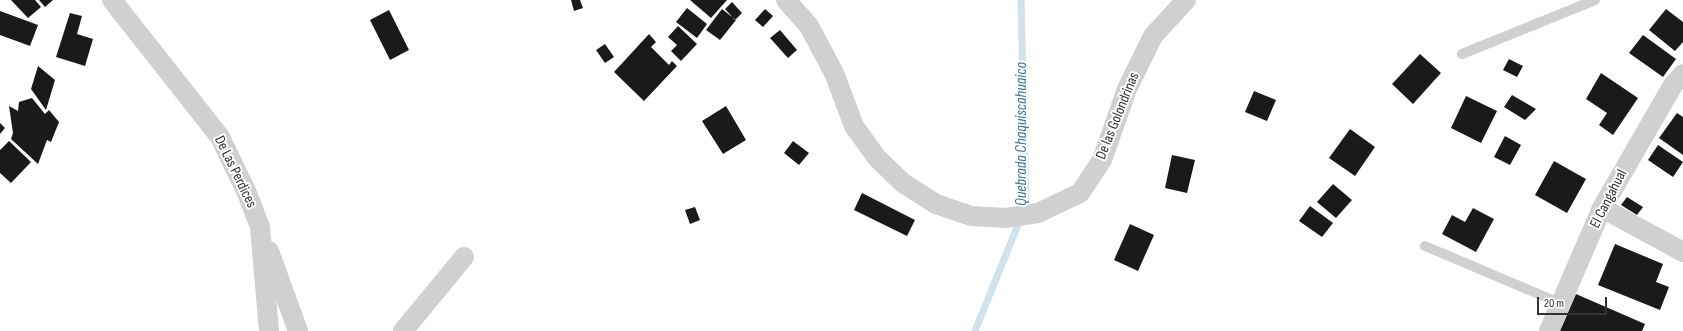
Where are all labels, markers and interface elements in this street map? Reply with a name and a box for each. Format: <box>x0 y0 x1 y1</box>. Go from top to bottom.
water label: Quebrada Chaquiscahuaico <box>1012 62 1032 206</box>
street label: De las Golondrinas <box>1092 70 1144 162</box>
street label: De Las Perdices <box>210 133 260 211</box>
street label: El Cangahual <box>1587 167 1631 231</box>
scale bar <box>1539 289 1609 315</box>
text: 20 m <box>1544 296 1564 311</box>

